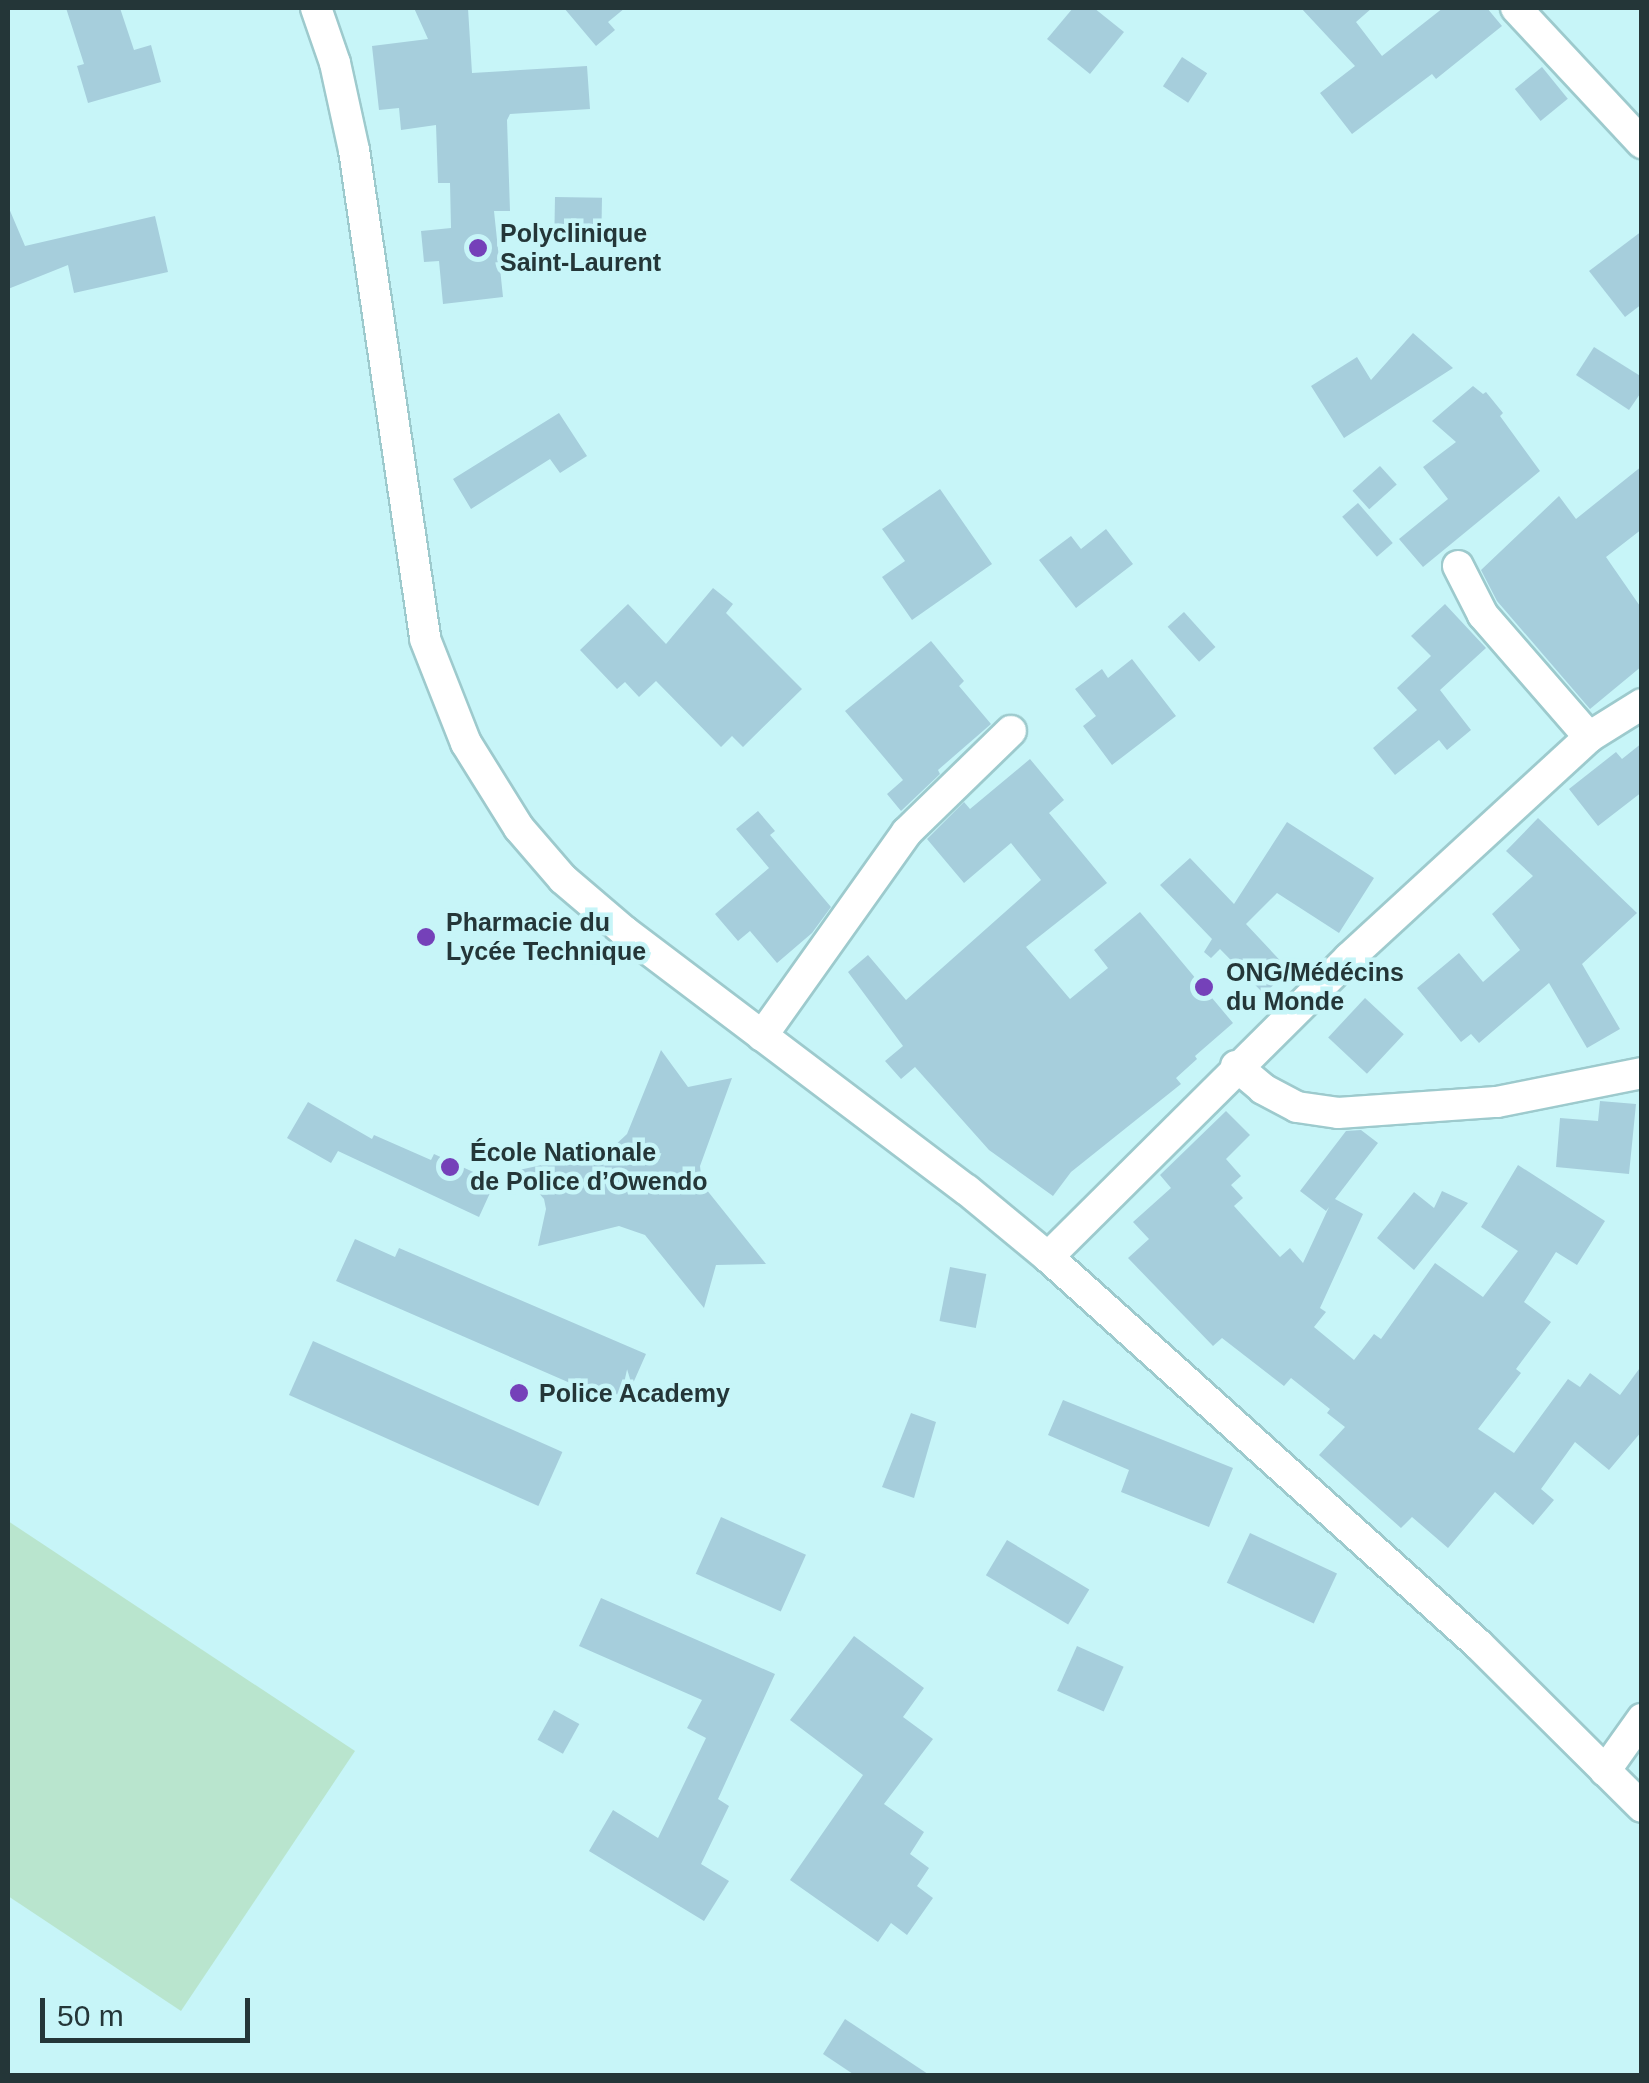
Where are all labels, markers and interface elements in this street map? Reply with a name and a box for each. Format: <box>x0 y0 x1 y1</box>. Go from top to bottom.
place label: Polyclinique Saint-Laurent <box>500 219 661 278</box>
marker: Polyclinique Saint-Laurent <box>465 235 491 261</box>
place label: Pharmacie du Lycée Technique <box>446 908 646 967</box>
marker: Pharmacie du Lycée Technique <box>415 926 437 948</box>
place label: ONG/Médécins du Monde <box>1226 958 1404 1017</box>
marker: ONG/Médécins du Monde <box>1191 974 1217 1000</box>
place label: École Nationale de Police d’Owendo <box>470 1138 708 1197</box>
marker: École Nationale de Police d’Owendo <box>439 1156 461 1178</box>
place label: Police Academy <box>539 1378 731 1408</box>
marker: Police Academy <box>508 1382 530 1404</box>
scale bar <box>45 1978 255 2040</box>
text: 50 m <box>57 1999 124 2032</box>

